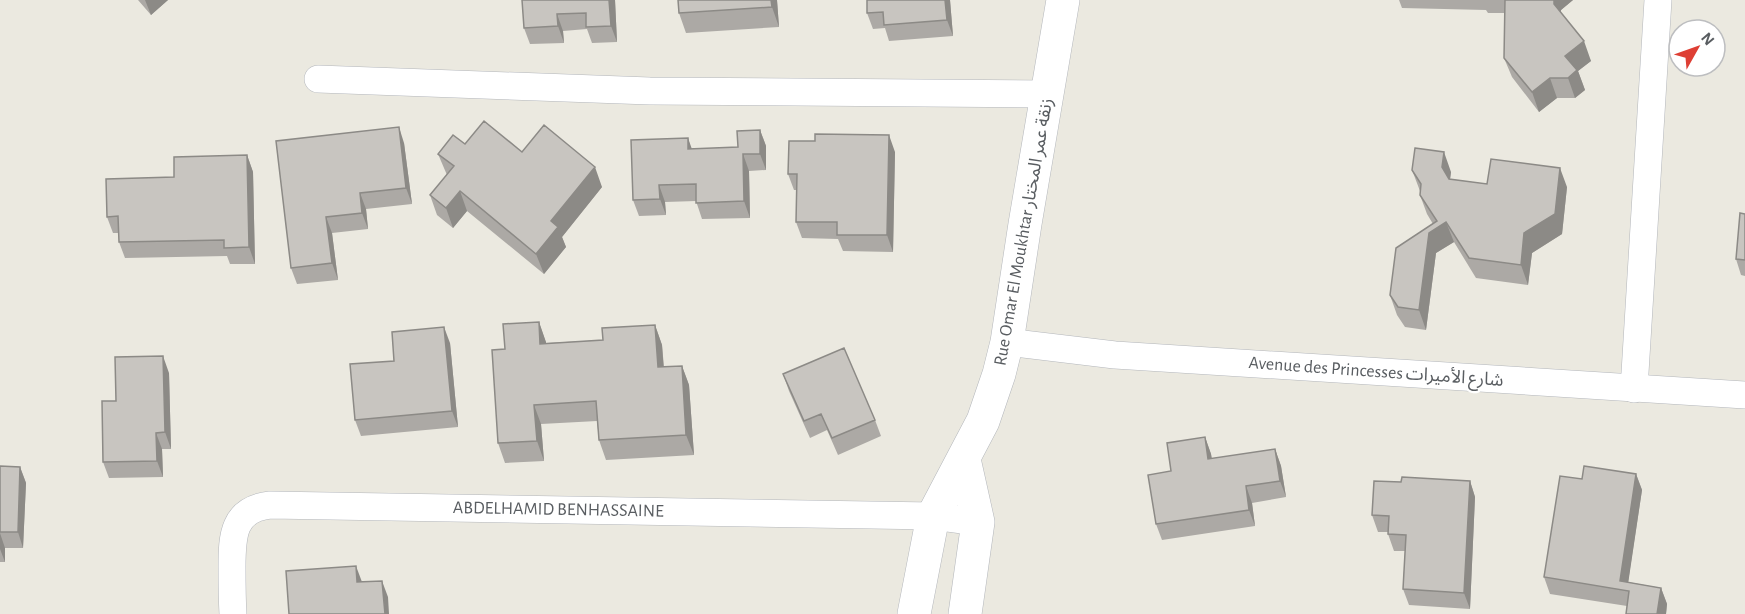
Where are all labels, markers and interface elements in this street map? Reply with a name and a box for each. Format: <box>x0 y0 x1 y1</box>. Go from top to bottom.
north arrow <box>1667 18 1727 78</box>
text: N <box>1698 30 1717 48</box>
street label: Rue Omar El Moukhtar زنقة عمر المختار <box>992 97 1057 367</box>
street label: Avenue des Princesses شارع الأميرات <box>1248 353 1504 394</box>
street label: ABDELHAMID BENHASSAINE <box>453 499 664 521</box>

